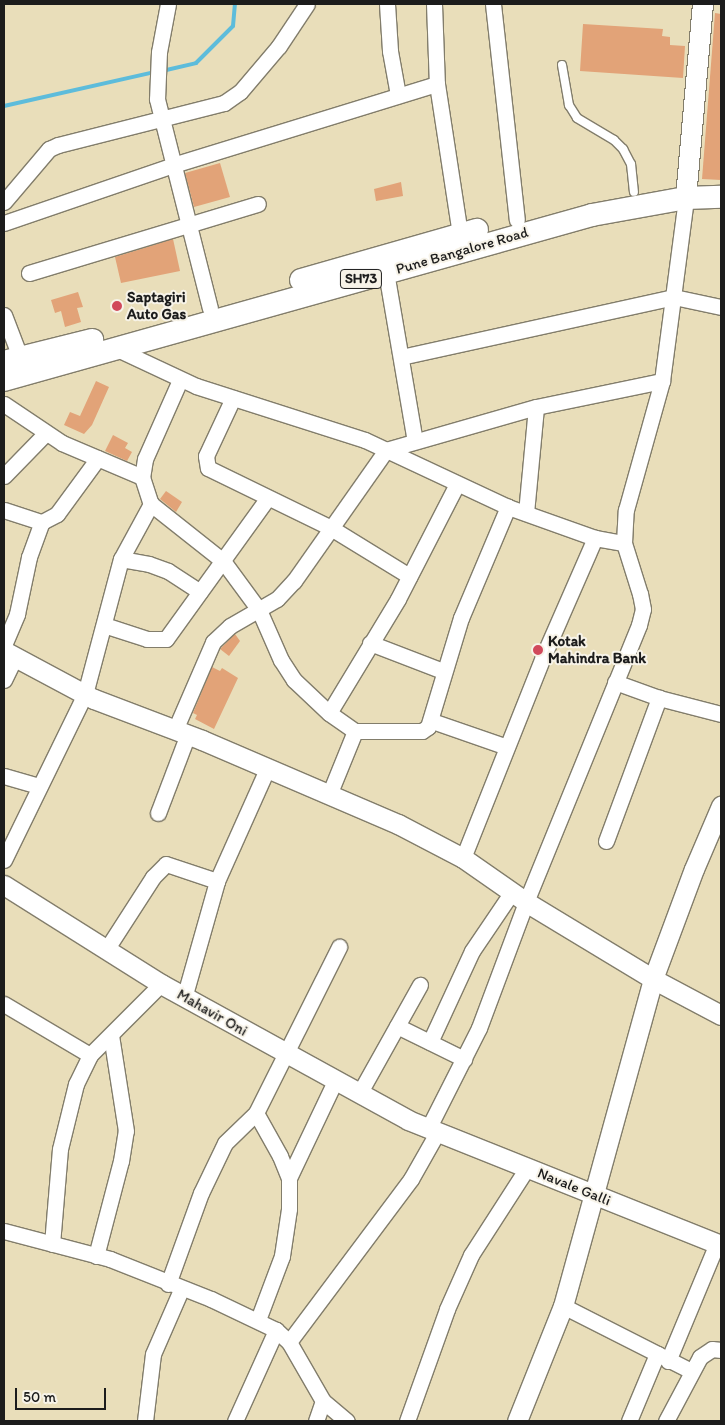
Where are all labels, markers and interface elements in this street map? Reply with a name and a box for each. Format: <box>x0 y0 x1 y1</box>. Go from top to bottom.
street label: Pune Bangalore Road <box>393 223 531 279</box>
road number: SH73 <box>340 268 382 290</box>
place label: Saptagiri Auto Gas <box>127 288 186 323</box>
marker: Saptagiri Auto Gas <box>111 300 123 312</box>
place label: Kotak Mahindra Bank <box>548 632 646 667</box>
marker: Kotak Mahindra Bank <box>532 644 544 656</box>
street label: Mahavir Oni <box>174 986 250 1040</box>
street label: Navale Galli <box>535 1164 613 1210</box>
scale bar <box>18 1378 109 1410</box>
text: 50 m <box>23 1388 56 1406</box>

